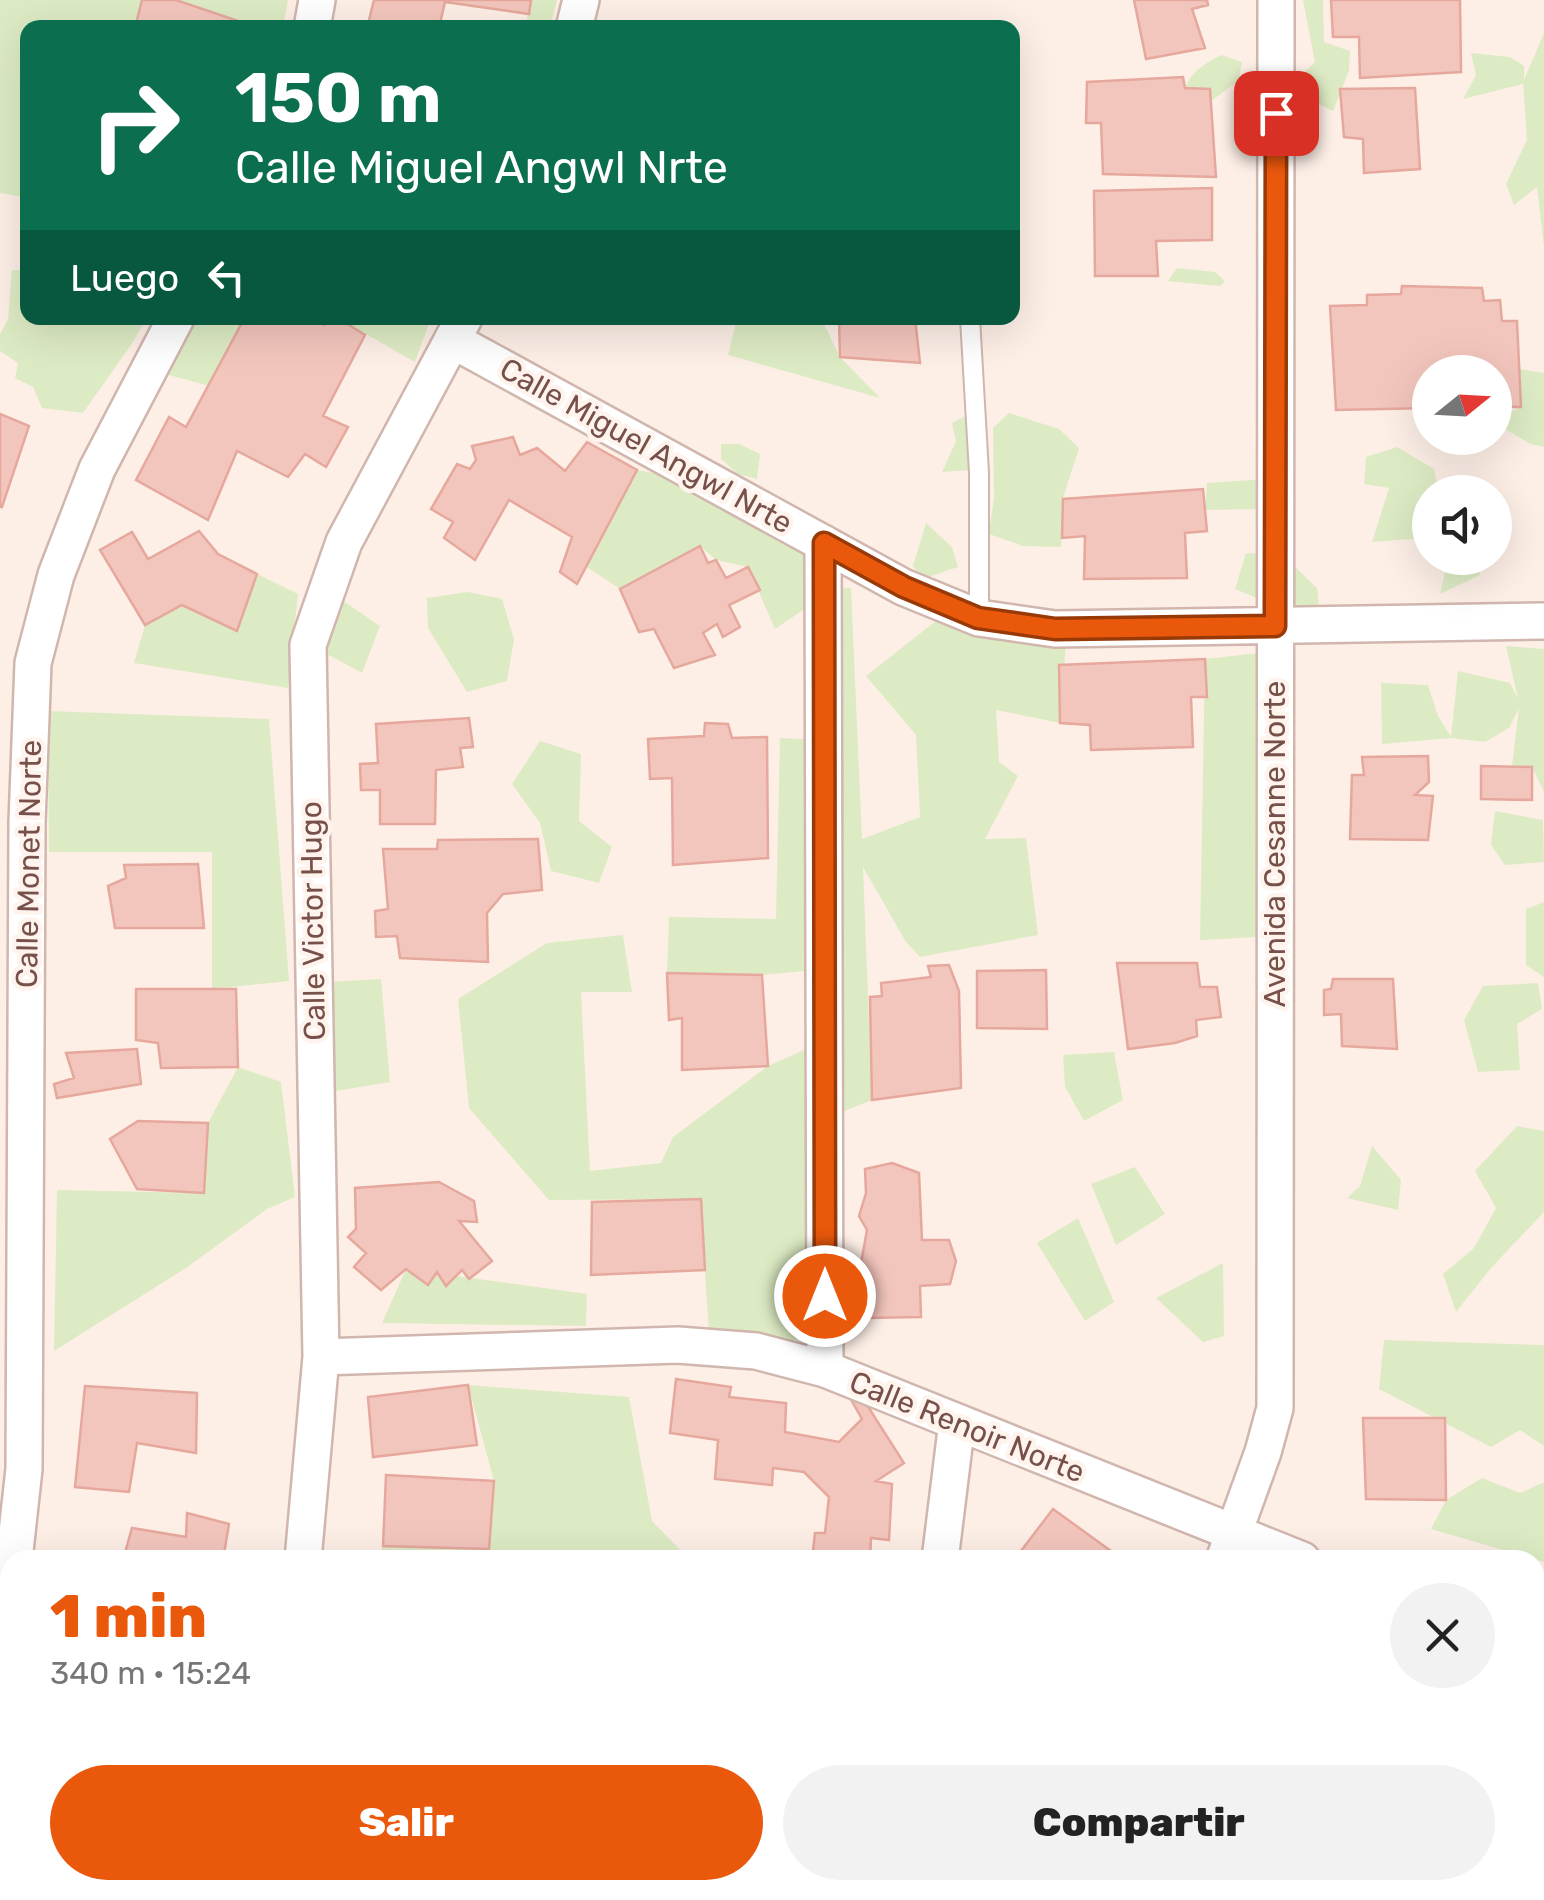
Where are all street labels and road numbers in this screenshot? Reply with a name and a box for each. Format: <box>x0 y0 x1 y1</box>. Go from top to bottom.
street label: Calle Miguel Angwl Nrte <box>494 351 798 541</box>
street label: Avenida Cesanne Norte <box>1257 681 1293 1007</box>
street label: Calle Monet Norte <box>9 740 49 988</box>
street label: Calle Victor Hugo <box>293 801 333 1041</box>
street label: Calle Renoir Norte <box>844 1363 1090 1491</box>

